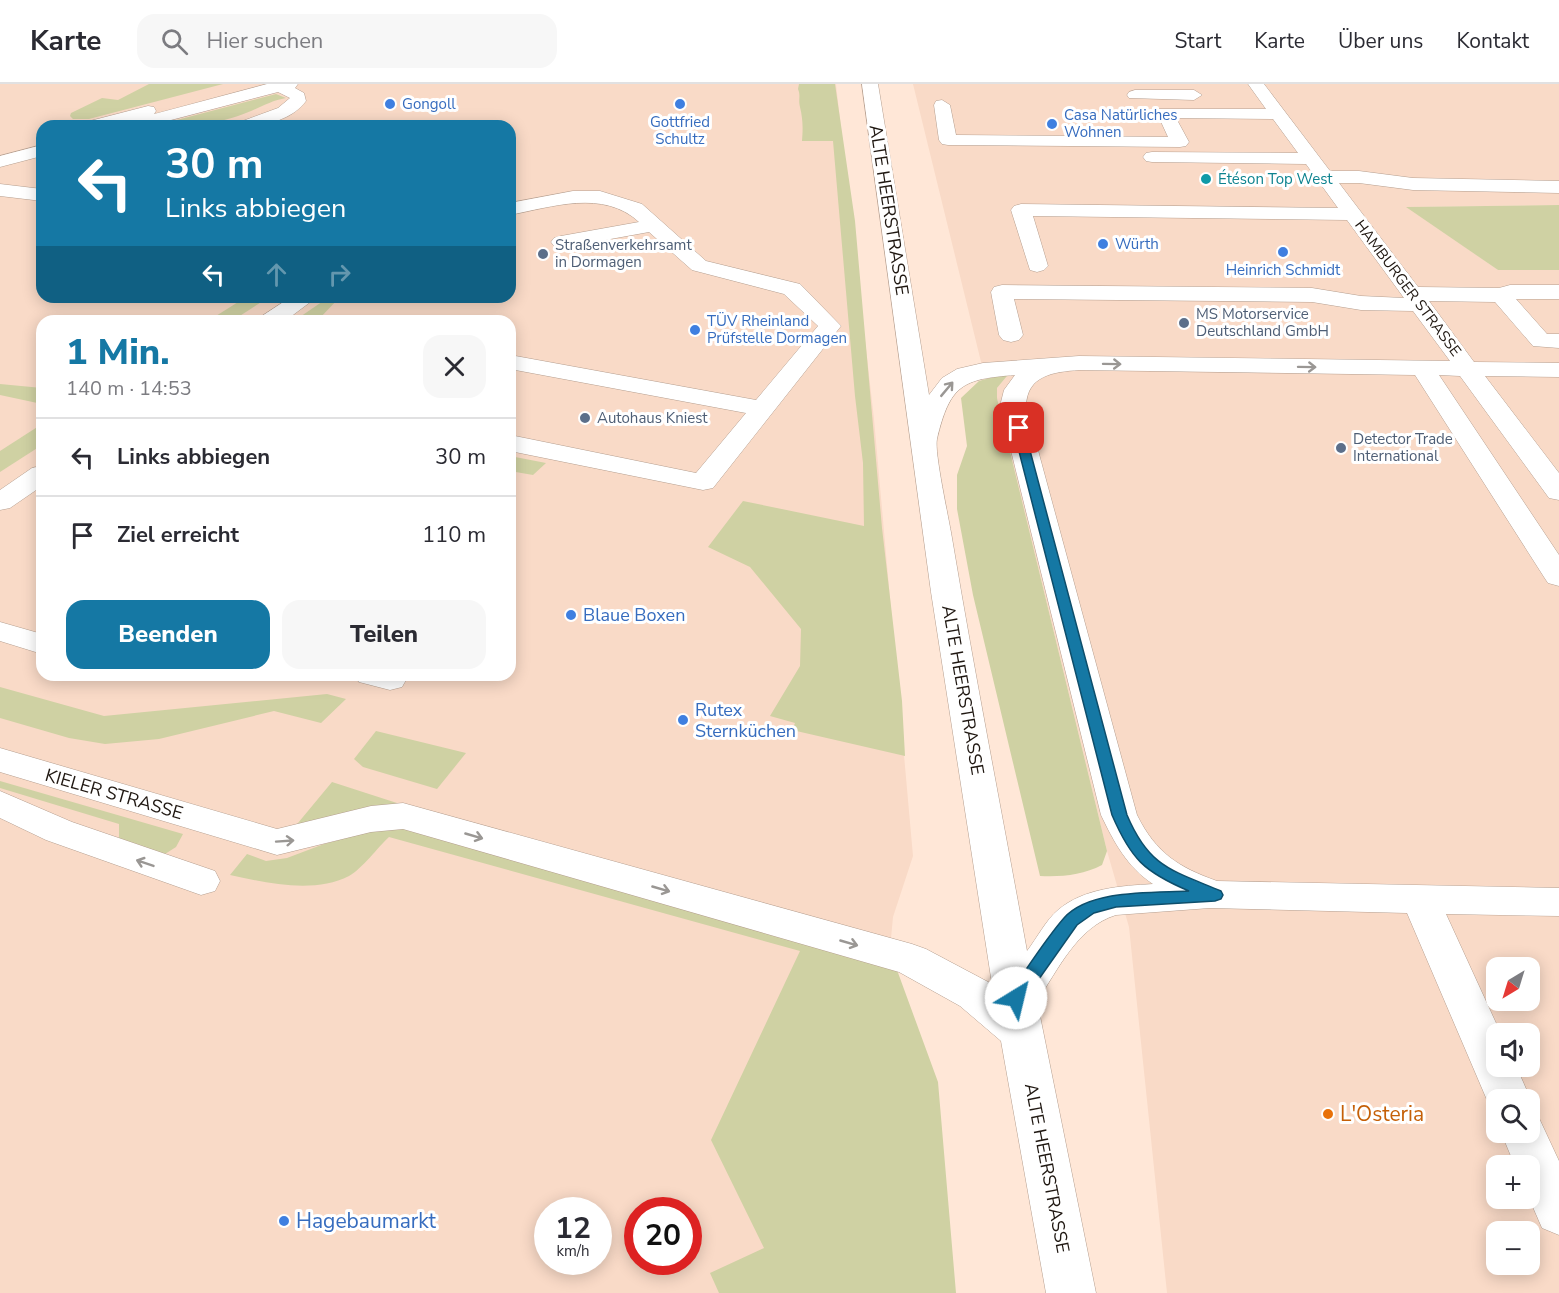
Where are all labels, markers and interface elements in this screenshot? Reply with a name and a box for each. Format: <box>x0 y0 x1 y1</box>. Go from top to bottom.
search box <box>137 14 557 68</box>
text: Karte <box>30 22 101 60</box>
icon: search <box>158 25 191 58</box>
text: Hier suchen <box>206 26 323 56</box>
text: Start <box>1174 27 1221 55</box>
text: Karte <box>1254 27 1305 55</box>
text: Über uns <box>1338 27 1423 55</box>
text: Kontakt <box>1456 27 1529 55</box>
place label: Gongoll <box>402 94 456 114</box>
marker: Gongoll <box>383 97 397 111</box>
marker: Gottfried Schultz <box>673 97 687 111</box>
place label: Casa Natürliches Wohnen <box>1064 105 1178 142</box>
place label: Gottfried Schultz <box>650 112 710 149</box>
marker: Casa Natürliches Wohnen <box>1045 117 1059 131</box>
street label: ALTE HEERSTRASSE <box>864 123 914 297</box>
text: 30 m <box>165 136 264 193</box>
icon: left <box>66 144 144 222</box>
place label: Étéson Top West <box>1218 169 1333 189</box>
marker: Étéson Top West <box>1199 172 1213 186</box>
text: Links abbiegen <box>165 190 346 227</box>
street label: HAMBURGER STRASSE <box>1350 216 1466 360</box>
place label: Würth <box>1115 234 1159 254</box>
place label: Straßenverkehrsamt in Dormagen <box>555 235 692 272</box>
marker: Würth <box>1096 237 1110 251</box>
marker: Heinrich Schmidt <box>1276 245 1290 259</box>
marker: Straßenverkehrsamt in Dormagen <box>536 247 550 261</box>
icon: left <box>197 258 230 291</box>
icon: ahead <box>260 258 293 291</box>
icon: right <box>323 258 356 291</box>
place label: Heinrich Schmidt <box>1226 260 1341 280</box>
place label: MS Motorservice Deutschland GmbH <box>1196 304 1329 341</box>
place label: TÜV Rheinland Prüfstelle Dormagen <box>707 311 847 348</box>
marker: MS Motorservice Deutschland GmbH <box>1177 316 1191 330</box>
marker: TÜV Rheinland Prüfstelle Dormagen <box>688 323 702 337</box>
text: 1 Min. <box>66 328 170 377</box>
button: close <box>423 335 486 398</box>
one-way arrow <box>1102 358 1122 370</box>
one-way arrow <box>1297 361 1317 373</box>
text: 140 m · 14:53 <box>66 375 192 402</box>
one-way arrow <box>940 382 954 397</box>
pin <box>993 402 1044 453</box>
place label: Autohaus Kniest <box>597 408 708 428</box>
marker: Autohaus Kniest <box>578 411 592 425</box>
icon: arrive <box>1002 411 1035 444</box>
place label: Detector Trade International <box>1353 429 1453 466</box>
icon: left <box>66 441 99 474</box>
marker: Detector Trade International <box>1334 441 1348 455</box>
text: Links abbiegen <box>117 442 270 472</box>
text: 30 m <box>435 442 486 472</box>
icon: arrive <box>66 519 99 552</box>
text: Ziel erreicht <box>117 520 239 550</box>
text: 110 m <box>422 520 486 550</box>
button: Beenden <box>66 600 270 669</box>
button: Teilen <box>282 600 486 669</box>
place label: Blaue Boxen <box>583 603 685 627</box>
street label: ALTE HEERSTRASSE <box>936 603 990 777</box>
marker: Blaue Boxen <box>564 608 578 622</box>
place label: Rutex Sternküchen <box>695 698 796 743</box>
marker: Rutex Sternküchen <box>676 713 690 727</box>
street label: KIELER STRASSE <box>42 763 186 825</box>
one-way arrow <box>464 831 483 842</box>
one-way arrow <box>275 835 295 846</box>
one-way arrow <box>136 857 155 868</box>
one-way arrow <box>651 884 670 895</box>
one-way arrow <box>839 937 858 949</box>
north arrow <box>1486 957 1540 1011</box>
map controls <box>1486 957 1540 1275</box>
position arrow <box>984 966 1048 1030</box>
button: sound <box>1486 1023 1540 1077</box>
street label: ALTE HEERSTRASSE <box>1019 1081 1075 1255</box>
button: search <box>1486 1089 1540 1143</box>
place label: L'Osteria <box>1340 1100 1424 1128</box>
marker: L'Osteria <box>1321 1107 1335 1121</box>
button: + <box>1486 1155 1540 1209</box>
speed limit sign: 20 <box>624 1197 702 1275</box>
place label: Hagebaumarkt <box>296 1207 437 1235</box>
text: 12 <box>555 1208 591 1249</box>
marker: Hagebaumarkt <box>277 1214 291 1228</box>
button: − <box>1486 1221 1540 1275</box>
text: km/h <box>556 1241 590 1261</box>

